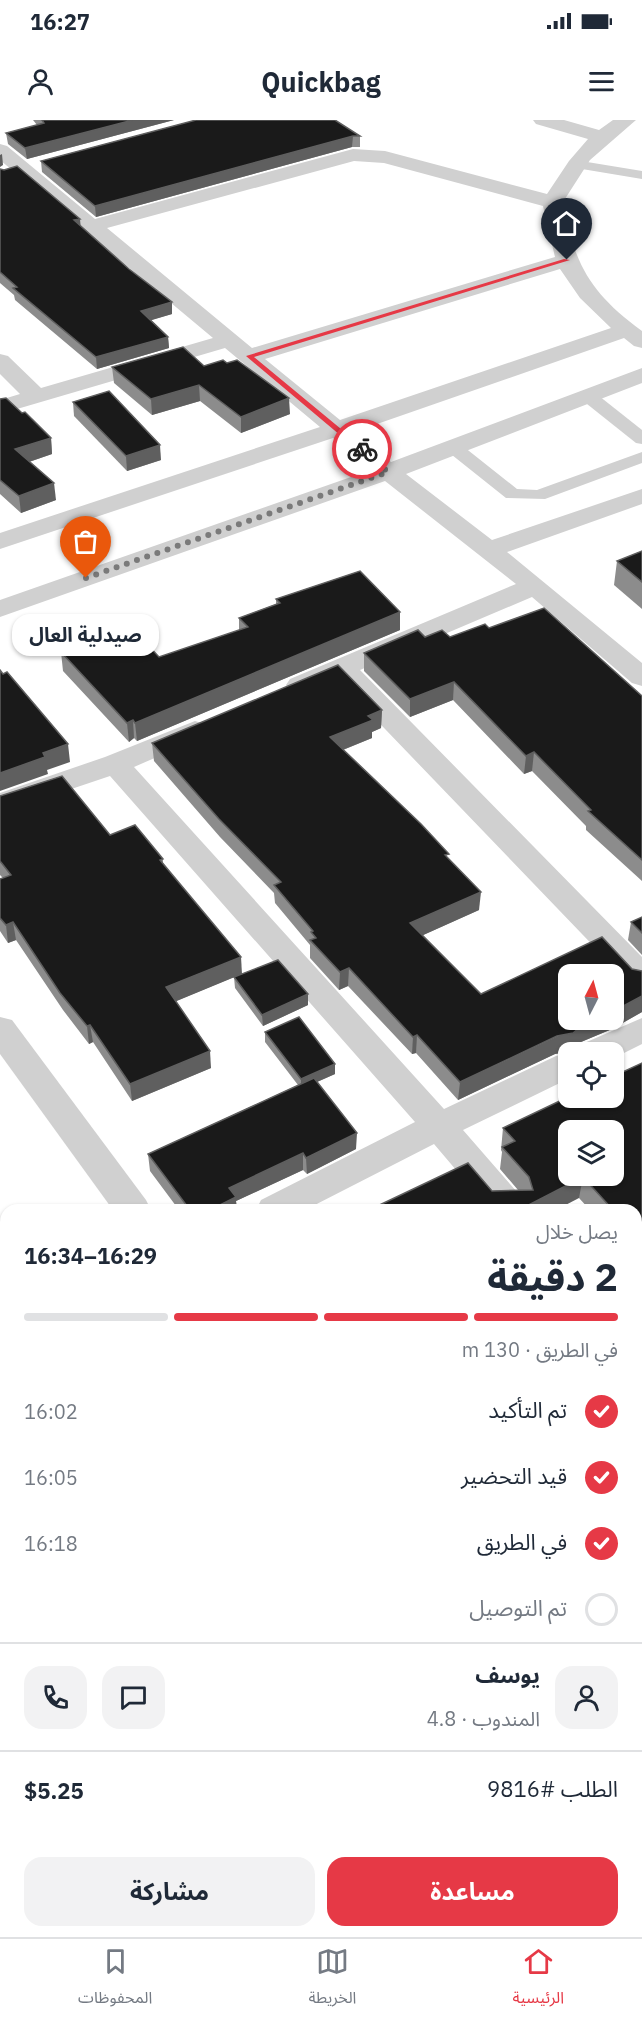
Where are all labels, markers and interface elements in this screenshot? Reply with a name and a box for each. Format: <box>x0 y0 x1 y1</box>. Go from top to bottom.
text: 16:27 <box>30 7 90 36</box>
text: Quickbag <box>261 64 381 99</box>
icon: person <box>24 65 57 98</box>
icon: menu <box>585 65 618 98</box>
pin <box>541 198 592 260</box>
icon: home <box>550 207 583 240</box>
courier <box>332 419 392 479</box>
icon: bike <box>346 433 379 466</box>
pin <box>60 516 111 578</box>
icon: bag <box>69 525 102 558</box>
callout: صيدلية العال <box>13 614 160 656</box>
text: صيدلية العال <box>29 621 142 648</box>
north arrow <box>558 964 624 1030</box>
map controls <box>558 964 624 1186</box>
button: locate <box>558 1042 624 1108</box>
button: layers <box>558 1120 624 1186</box>
text: يصل خلال <box>536 1218 618 1245</box>
text: 16:29–16:34 <box>24 1241 157 1270</box>
text: 2 دقيقة <box>487 1251 618 1302</box>
text: في الطريق · 130 m <box>462 1336 618 1363</box>
text: تم التأكيد <box>488 1395 567 1424</box>
icon: check <box>585 1395 618 1428</box>
text: 16:02 <box>24 1398 78 1425</box>
text: قيد التحضير <box>461 1461 567 1490</box>
icon: check <box>585 1461 618 1494</box>
text: 16:05 <box>24 1464 78 1491</box>
text: في الطريق <box>477 1527 567 1556</box>
icon: check <box>585 1527 618 1560</box>
text: 16:18 <box>24 1530 78 1557</box>
text: تم التوصيل <box>469 1593 567 1622</box>
text: يوسف <box>475 1660 540 1689</box>
button: phone <box>24 1666 87 1729</box>
button: chat <box>102 1666 165 1729</box>
button: person <box>555 1666 618 1729</box>
text: المندوب · 4.8 <box>427 1705 540 1732</box>
text: الطلب #9816 <box>487 1774 618 1803</box>
text: $5.25 <box>24 1776 84 1805</box>
button: مشاركة <box>24 1857 315 1926</box>
button: مساعدة <box>327 1857 618 1926</box>
tab: المحفوظات <box>78 1945 152 2015</box>
tab: الخريطة <box>308 1945 356 2015</box>
tab: الرئيسية <box>513 1945 564 2015</box>

